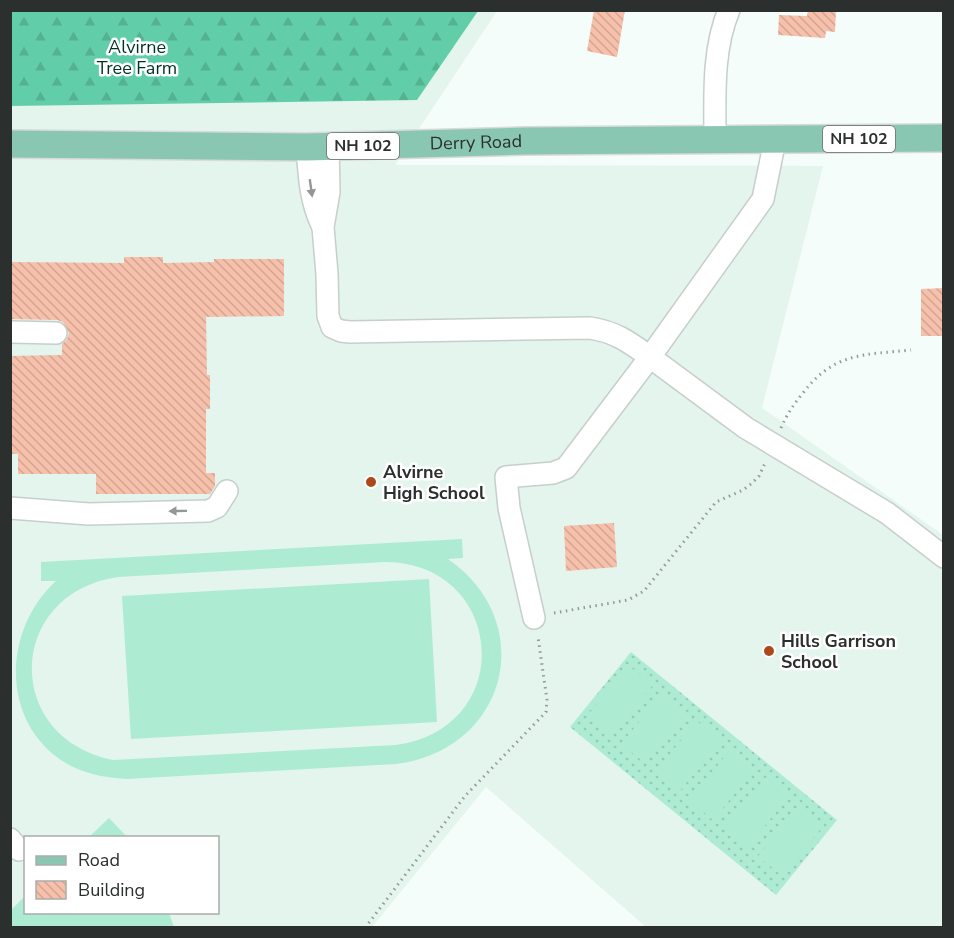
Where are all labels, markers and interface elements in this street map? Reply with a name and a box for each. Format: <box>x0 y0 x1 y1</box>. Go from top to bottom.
park label: Alvirne Tree Farm <box>97 35 177 80</box>
road number: NH 102 <box>823 126 895 152</box>
street label: Derry Road <box>430 129 522 156</box>
road number: NH 102 <box>327 133 399 159</box>
one-way arrow <box>307 179 316 198</box>
place label: Alvirne High School <box>383 460 485 505</box>
marker: Alvirne High School <box>364 475 378 489</box>
one-way arrow <box>169 507 188 516</box>
place label: Hills Garrison School <box>781 629 896 674</box>
marker: Hills Garrison School <box>762 644 776 658</box>
legend <box>24 836 219 914</box>
text: Road <box>78 848 120 872</box>
text: Building <box>78 878 145 902</box>

